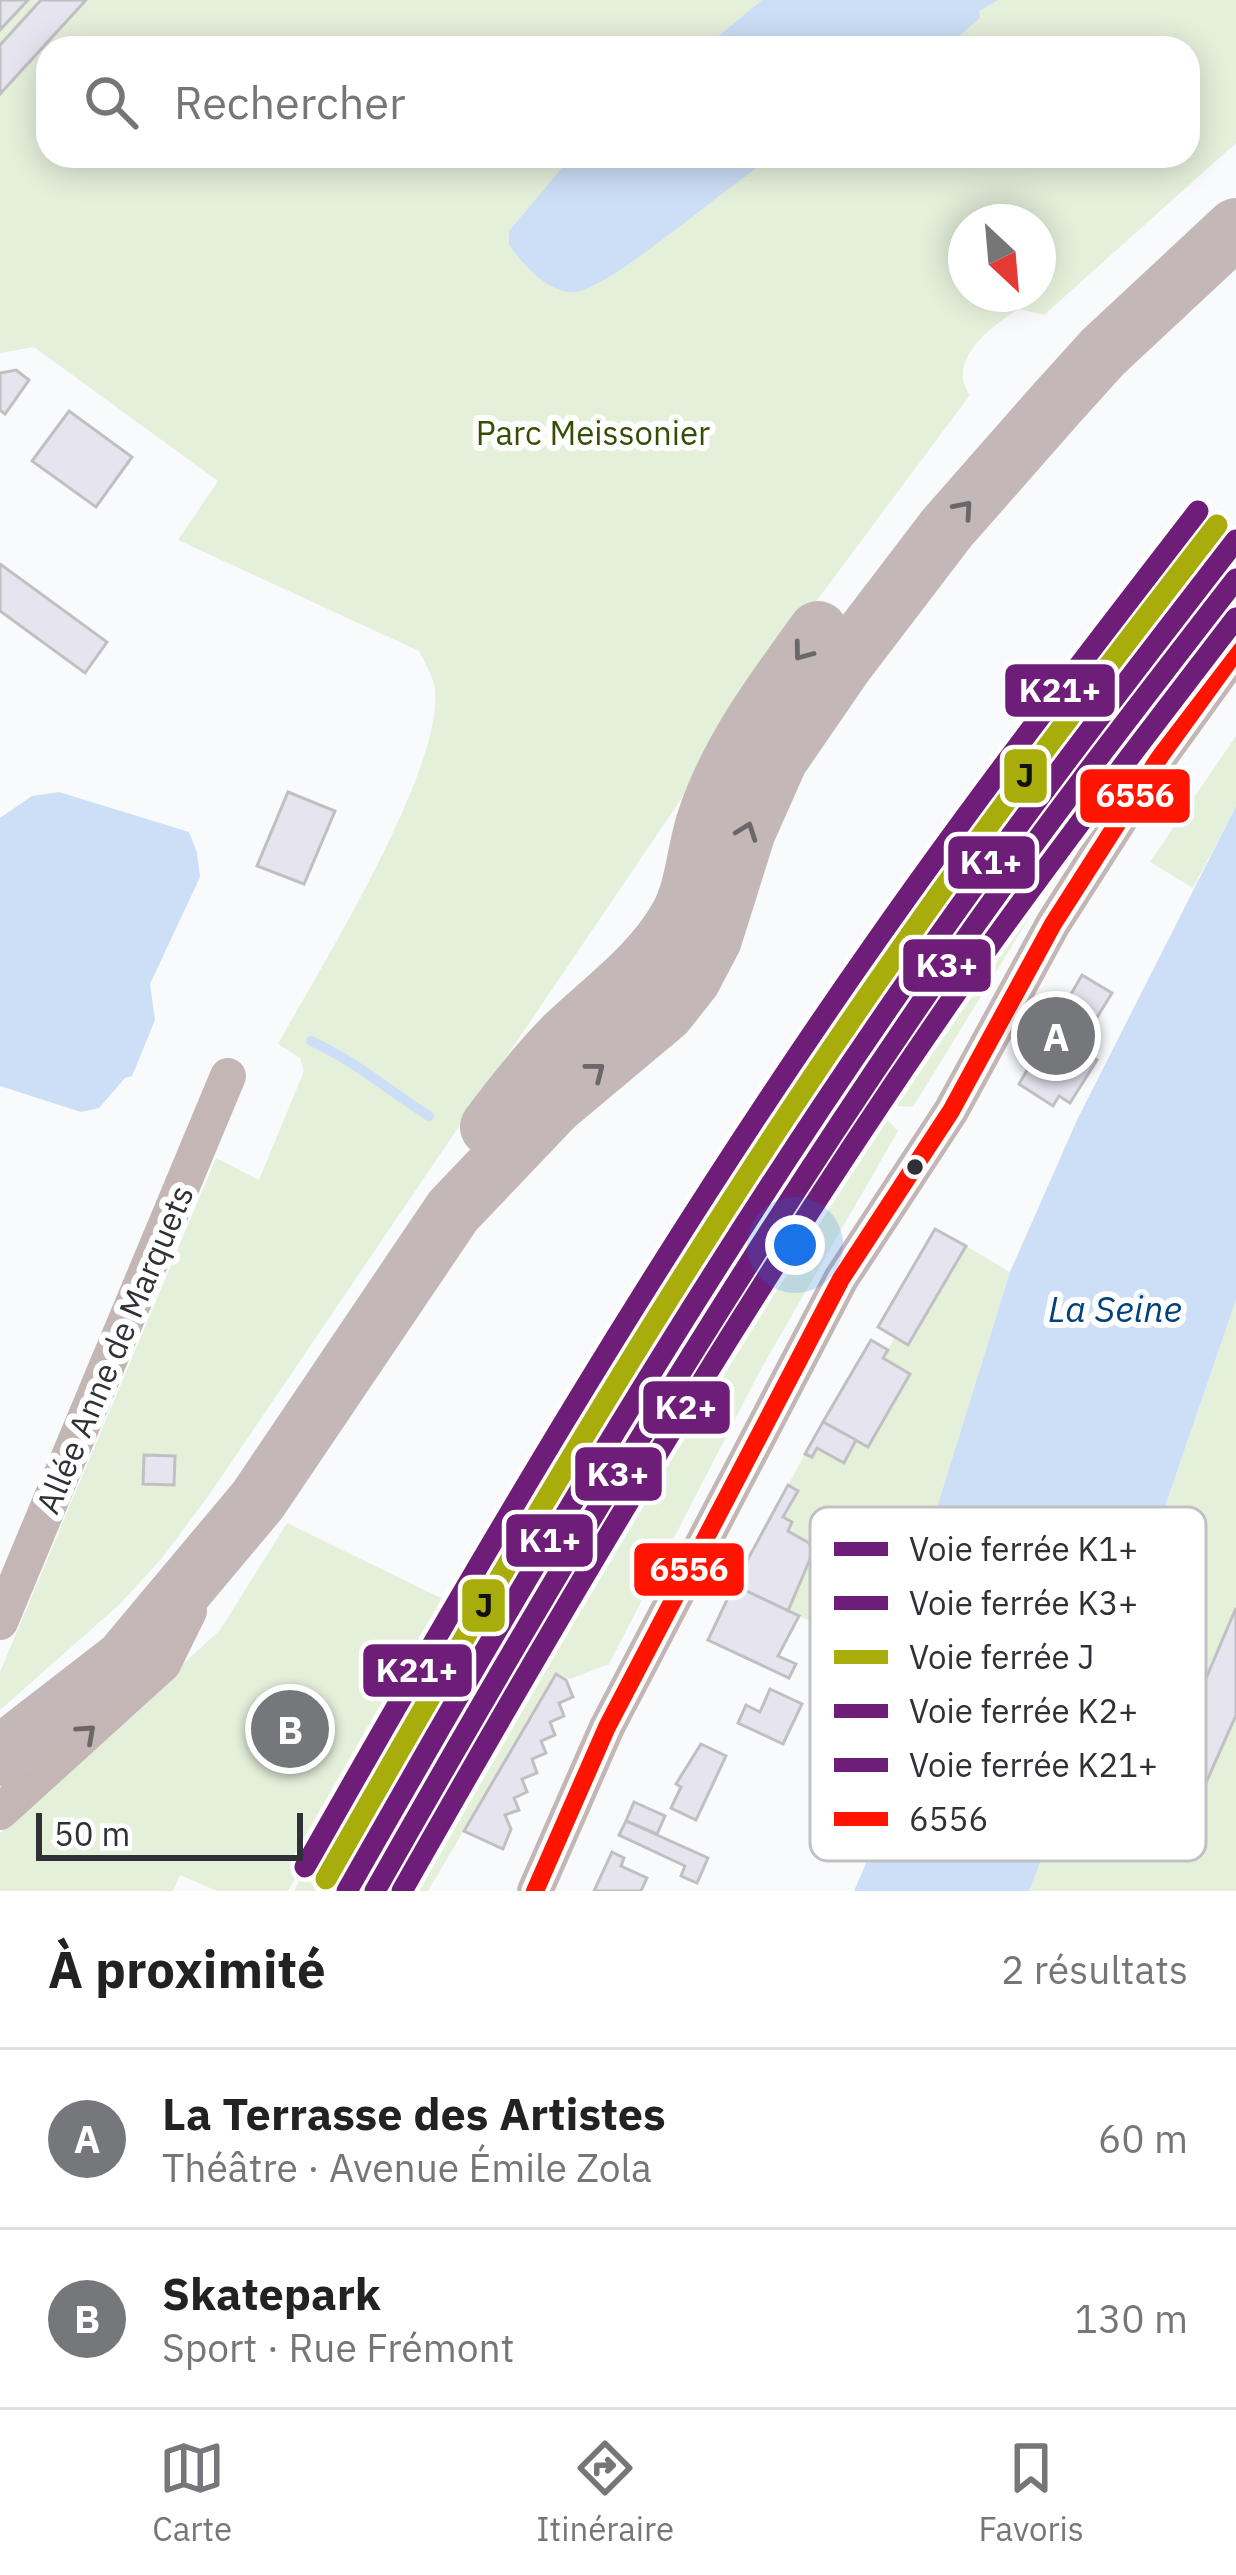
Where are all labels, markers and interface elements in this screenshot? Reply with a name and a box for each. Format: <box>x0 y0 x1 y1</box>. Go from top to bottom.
search box <box>36 36 1200 168</box>
icon: search <box>78 69 144 135</box>
text: Rechercher <box>174 73 405 131</box>
north arrow <box>948 204 1056 312</box>
park label: Parc Meissonier <box>476 411 710 454</box>
one-way arrow <box>949 501 971 523</box>
one-way arrow <box>795 639 817 660</box>
line badge: K21+ <box>1003 662 1117 719</box>
text: K21+ <box>1019 668 1101 711</box>
line badge: J <box>1002 747 1049 805</box>
text: J <box>1016 753 1034 796</box>
line badge: 6556 <box>1078 767 1192 825</box>
text: 6556 <box>1095 773 1175 816</box>
one-way arrow <box>733 822 757 843</box>
line badge: K1+ <box>946 834 1037 891</box>
text: K1+ <box>960 840 1022 883</box>
line badge: K3+ <box>901 937 993 994</box>
text: K3+ <box>916 943 978 986</box>
pin: A <box>1017 991 1095 1081</box>
one-way arrow <box>583 1064 605 1085</box>
unlabelled marker <box>904 1156 926 1178</box>
street label: Allée Anne de Marquets <box>25 1178 203 1520</box>
your location <box>765 1215 825 1275</box>
water label: La Seine <box>1048 1285 1182 1332</box>
line badge: K2+ <box>641 1379 732 1436</box>
text: K2+ <box>655 1385 717 1428</box>
line badge: K3+ <box>573 1445 664 1503</box>
text: K3+ <box>587 1452 649 1495</box>
legend <box>810 1507 1206 1861</box>
line badge: K1+ <box>504 1512 595 1569</box>
text: K1+ <box>519 1518 581 1561</box>
text: Voie ferrée K1+ <box>909 1527 1138 1570</box>
line badge: 6556 <box>632 1541 746 1598</box>
text: 6556 <box>649 1547 729 1590</box>
line badge: J <box>460 1577 507 1634</box>
text: Voie ferrée K3+ <box>909 1581 1138 1624</box>
text: J <box>475 1583 493 1626</box>
text: Voie ferrée J <box>909 1635 1094 1678</box>
line badge: K21+ <box>361 1642 474 1699</box>
text: K21+ <box>376 1648 458 1691</box>
pin: B <box>251 1684 329 1774</box>
text: Voie ferrée K2+ <box>909 1689 1138 1732</box>
one-way arrow <box>73 1726 94 1747</box>
text: Voie ferrée K21+ <box>909 1743 1158 1786</box>
text: 6556 <box>909 1797 988 1840</box>
scale bar <box>36 1807 303 1860</box>
text: 50 m <box>54 1812 130 1855</box>
text: À proximité <box>48 1936 326 2002</box>
text: 2 résultats <box>1001 1944 1188 1995</box>
text: La Terrasse des Artistes <box>162 2084 666 2142</box>
text: A <box>74 2113 100 2164</box>
text: 60 m <box>1098 2113 1188 2164</box>
text: Théâtre · Avenue Émile Zola <box>162 2142 652 2193</box>
text: Skatepark <box>162 2264 381 2322</box>
text: B <box>74 2293 100 2344</box>
text: 130 m <box>1075 2293 1188 2344</box>
text: Sport · Rue Frémont <box>162 2322 514 2373</box>
tab: Carte <box>152 2435 232 2550</box>
tab: Itinéraire <box>536 2435 674 2550</box>
tab: Favoris <box>978 2435 1084 2550</box>

